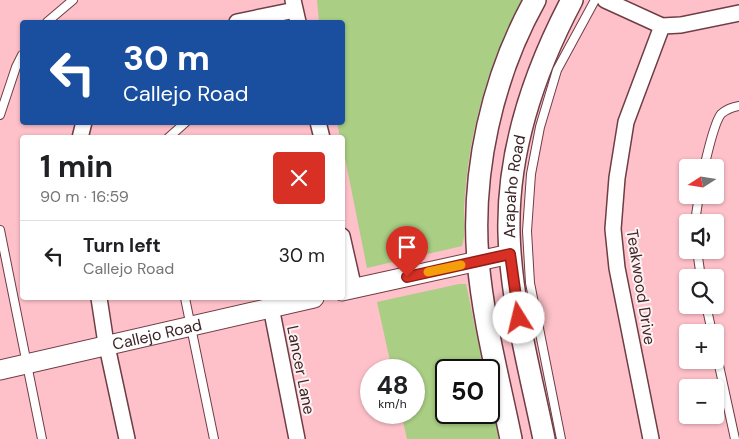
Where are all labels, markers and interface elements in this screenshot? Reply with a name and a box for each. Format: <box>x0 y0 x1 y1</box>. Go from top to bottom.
text: 30 m <box>123 35 210 81</box>
icon: left <box>40 40 105 105</box>
text: Callejo Road <box>123 79 249 108</box>
street label: Arapaho Road <box>498 133 530 239</box>
text: 1 min <box>40 147 113 186</box>
button: close <box>273 152 325 204</box>
north arrow <box>679 159 724 204</box>
map controls <box>679 159 724 424</box>
text: 90 m · 16:59 <box>40 186 129 207</box>
button: sound <box>679 214 724 259</box>
pin <box>386 226 428 277</box>
street label: Teakwood Drive <box>622 228 660 346</box>
text: Turn left <box>83 233 161 258</box>
icon: arrive <box>393 233 421 261</box>
icon: left <box>40 242 68 270</box>
text: 30 m <box>279 243 325 268</box>
text: Callejo Road <box>83 258 174 279</box>
button: search <box>679 269 724 314</box>
position arrow <box>492 291 544 343</box>
street label: Callejo Road <box>110 314 204 354</box>
street label: Lancer Lane <box>282 324 320 416</box>
button: + <box>679 324 724 369</box>
speed limit sign: 50 <box>435 359 500 424</box>
text: 48 <box>376 369 409 402</box>
button: − <box>679 379 724 424</box>
text: km/h <box>378 396 407 412</box>

